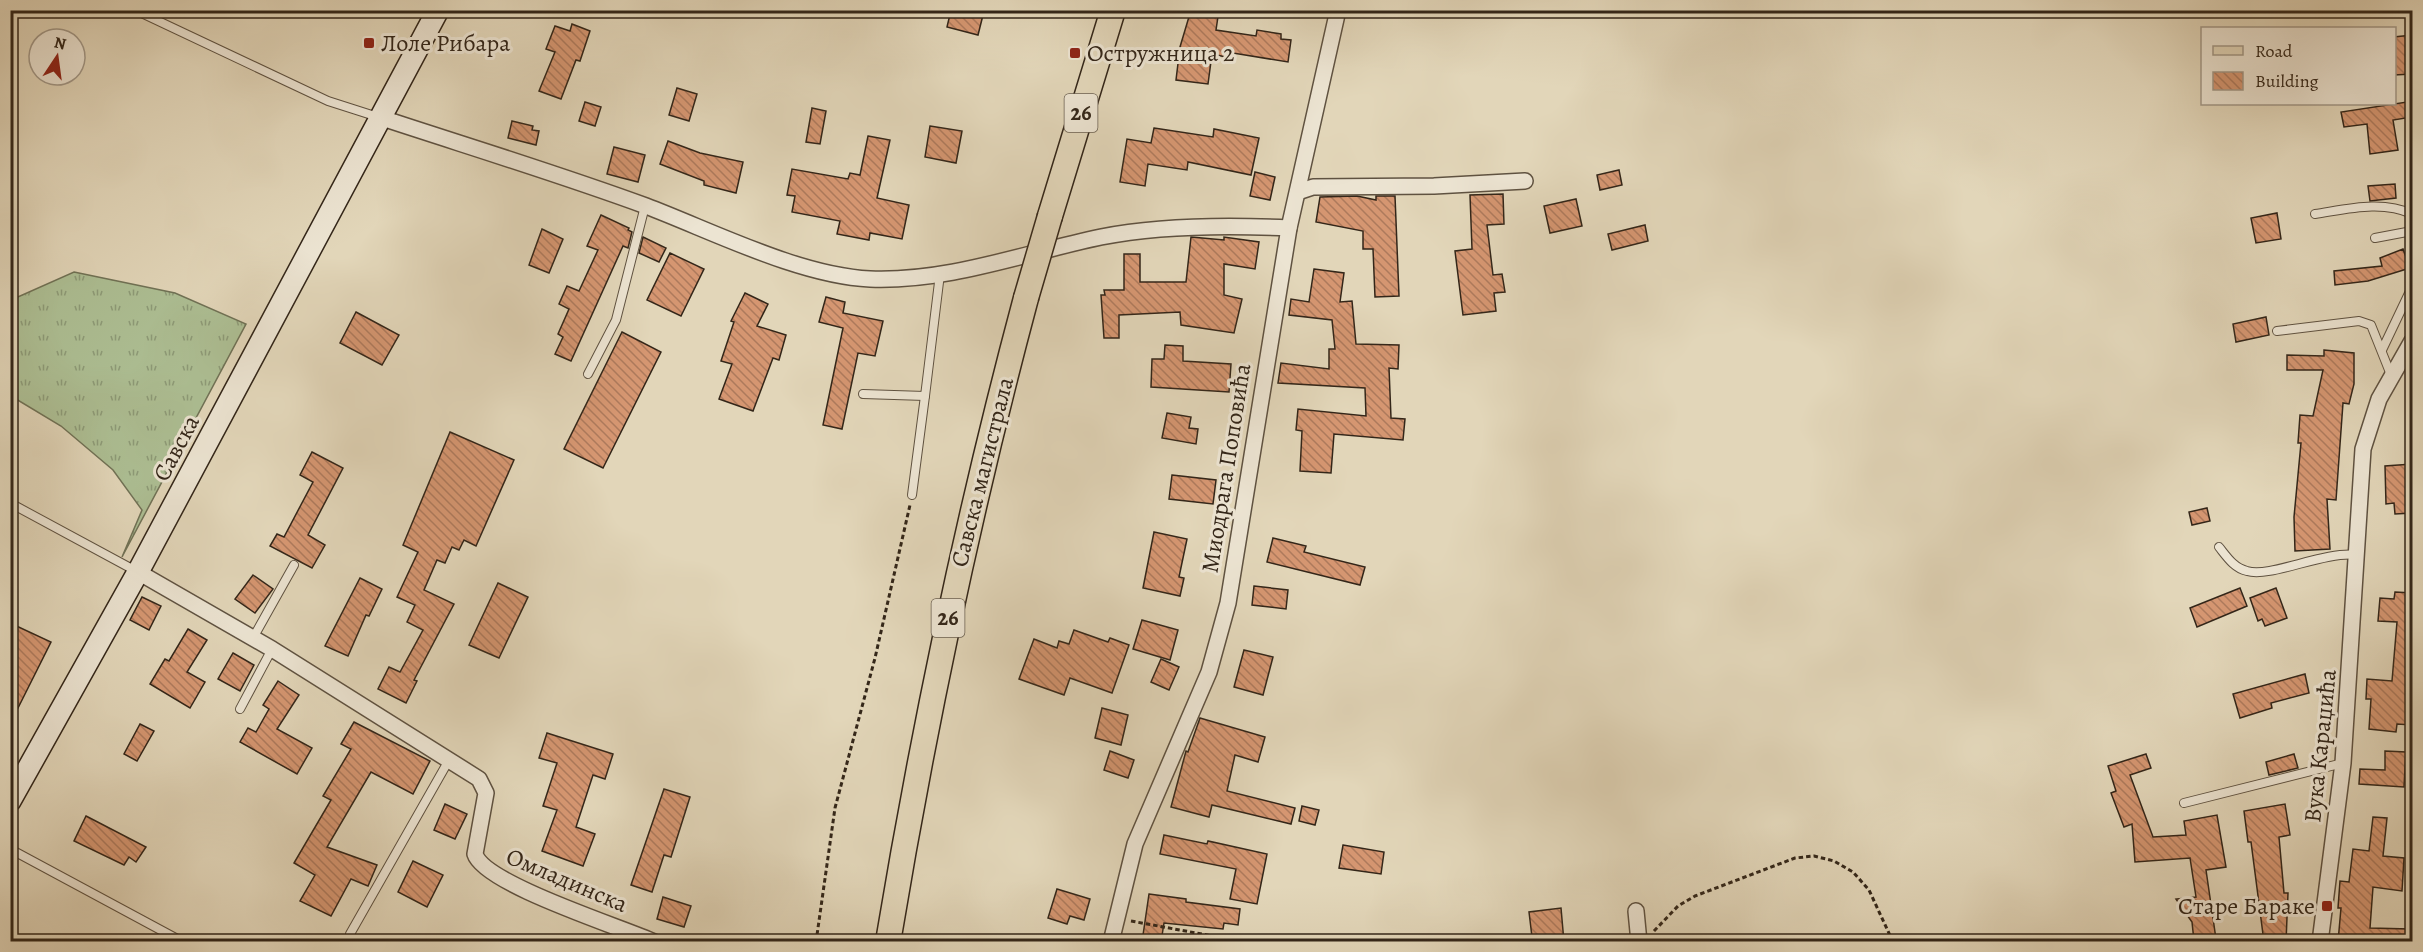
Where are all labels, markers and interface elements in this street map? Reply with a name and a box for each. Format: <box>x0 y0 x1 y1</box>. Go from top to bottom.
north arrow <box>27 27 87 87</box>
place label: Лоле Рибара <box>381 27 510 59</box>
legend <box>2201 27 2396 105</box>
text: N <box>52 31 69 55</box>
marker: Лоле Рибара <box>362 36 376 50</box>
place label: Остружница 2 <box>1087 37 1234 69</box>
text: Road <box>2255 39 2293 63</box>
marker: Остружница 2 <box>1068 46 1082 60</box>
text: Building <box>2255 69 2319 93</box>
road number: 26 <box>1064 94 1098 132</box>
street label: Миодрага Поповића <box>1194 361 1258 575</box>
street label: Савска магистрала <box>943 374 1021 570</box>
street label: Савска <box>145 409 207 487</box>
road number: 26 <box>932 599 964 637</box>
street label: Вука Караџића <box>2296 668 2344 824</box>
street label: Омладинска <box>501 840 633 920</box>
place label: Старе Бараке <box>2178 890 2315 922</box>
marker: Старе Бараке <box>2320 899 2334 913</box>

